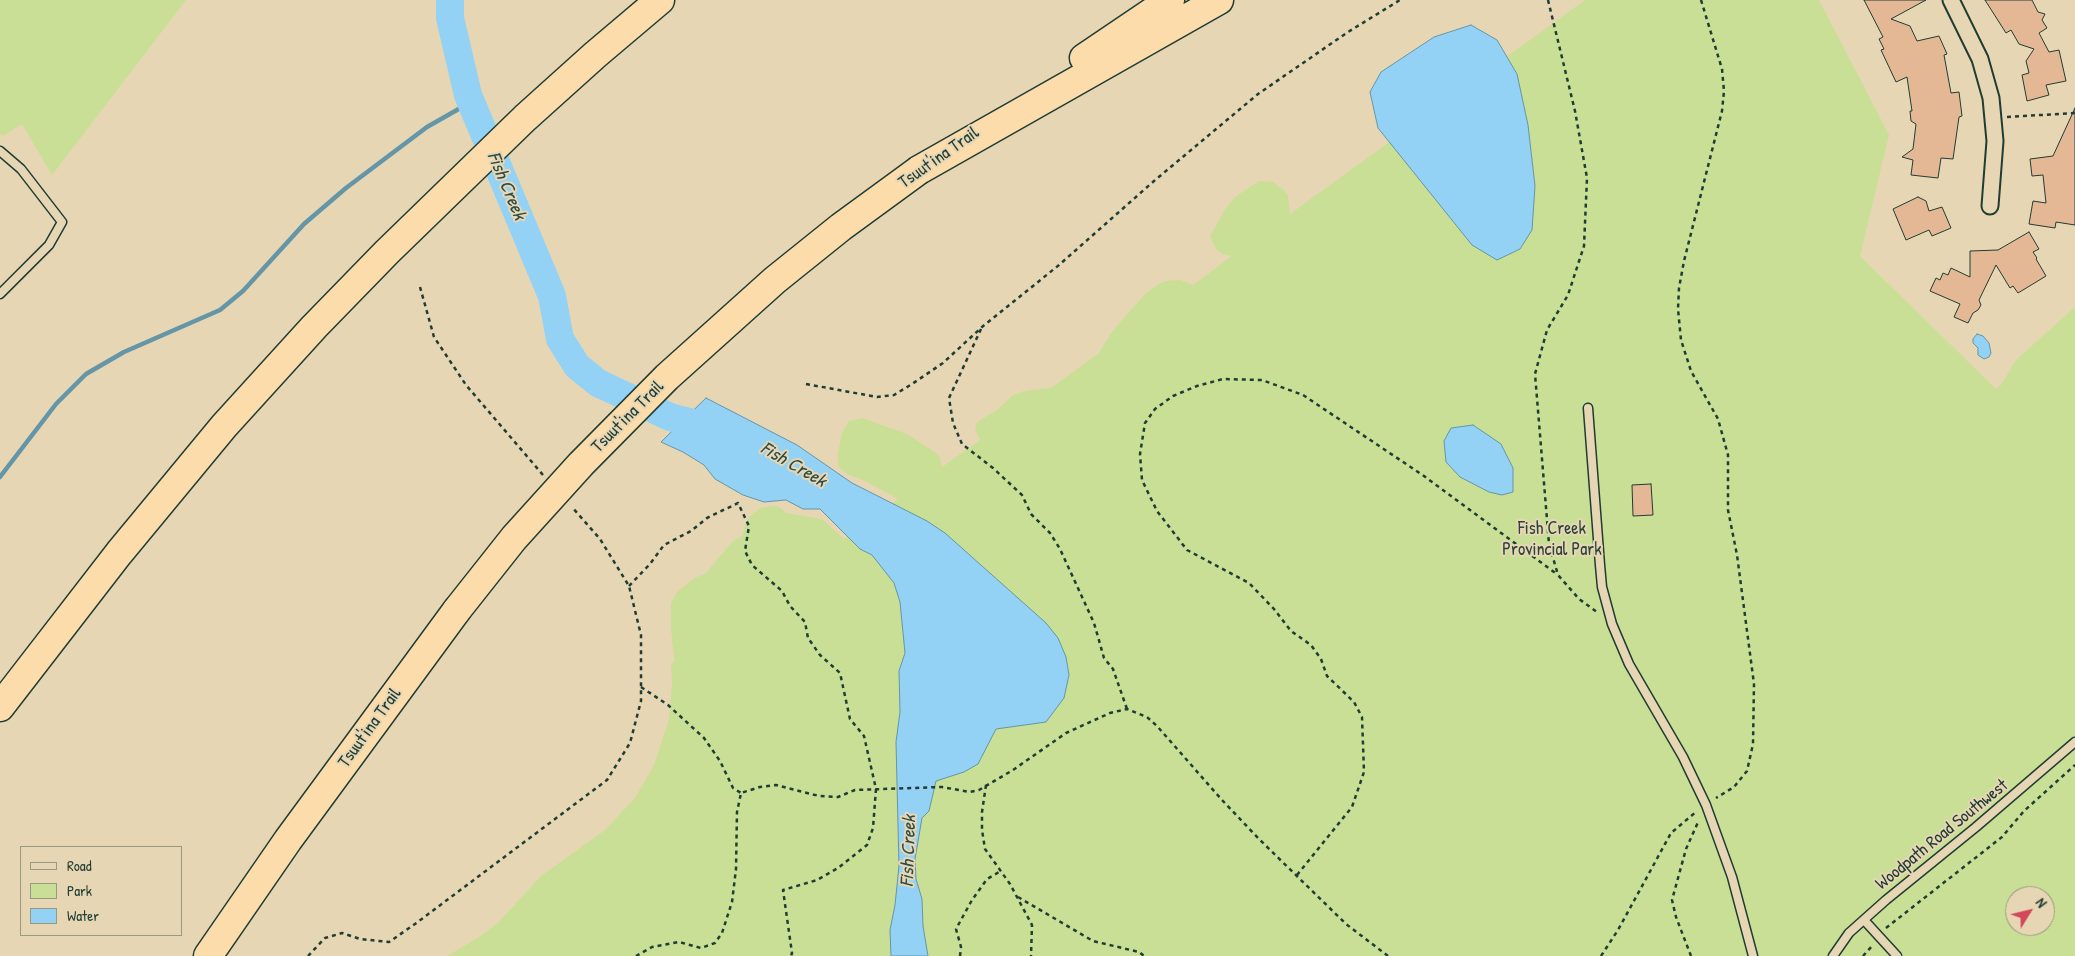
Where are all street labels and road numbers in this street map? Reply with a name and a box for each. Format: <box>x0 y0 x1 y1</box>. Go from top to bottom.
street label: Tsuut'ina Trail <box>895 122 983 194</box>
street label: Tsuut'ina Trail <box>587 376 669 458</box>
street label: Tsuut'ina Trail <box>334 684 406 772</box>
street label: Woodpath Road Southwest <box>1871 775 2013 895</box>

